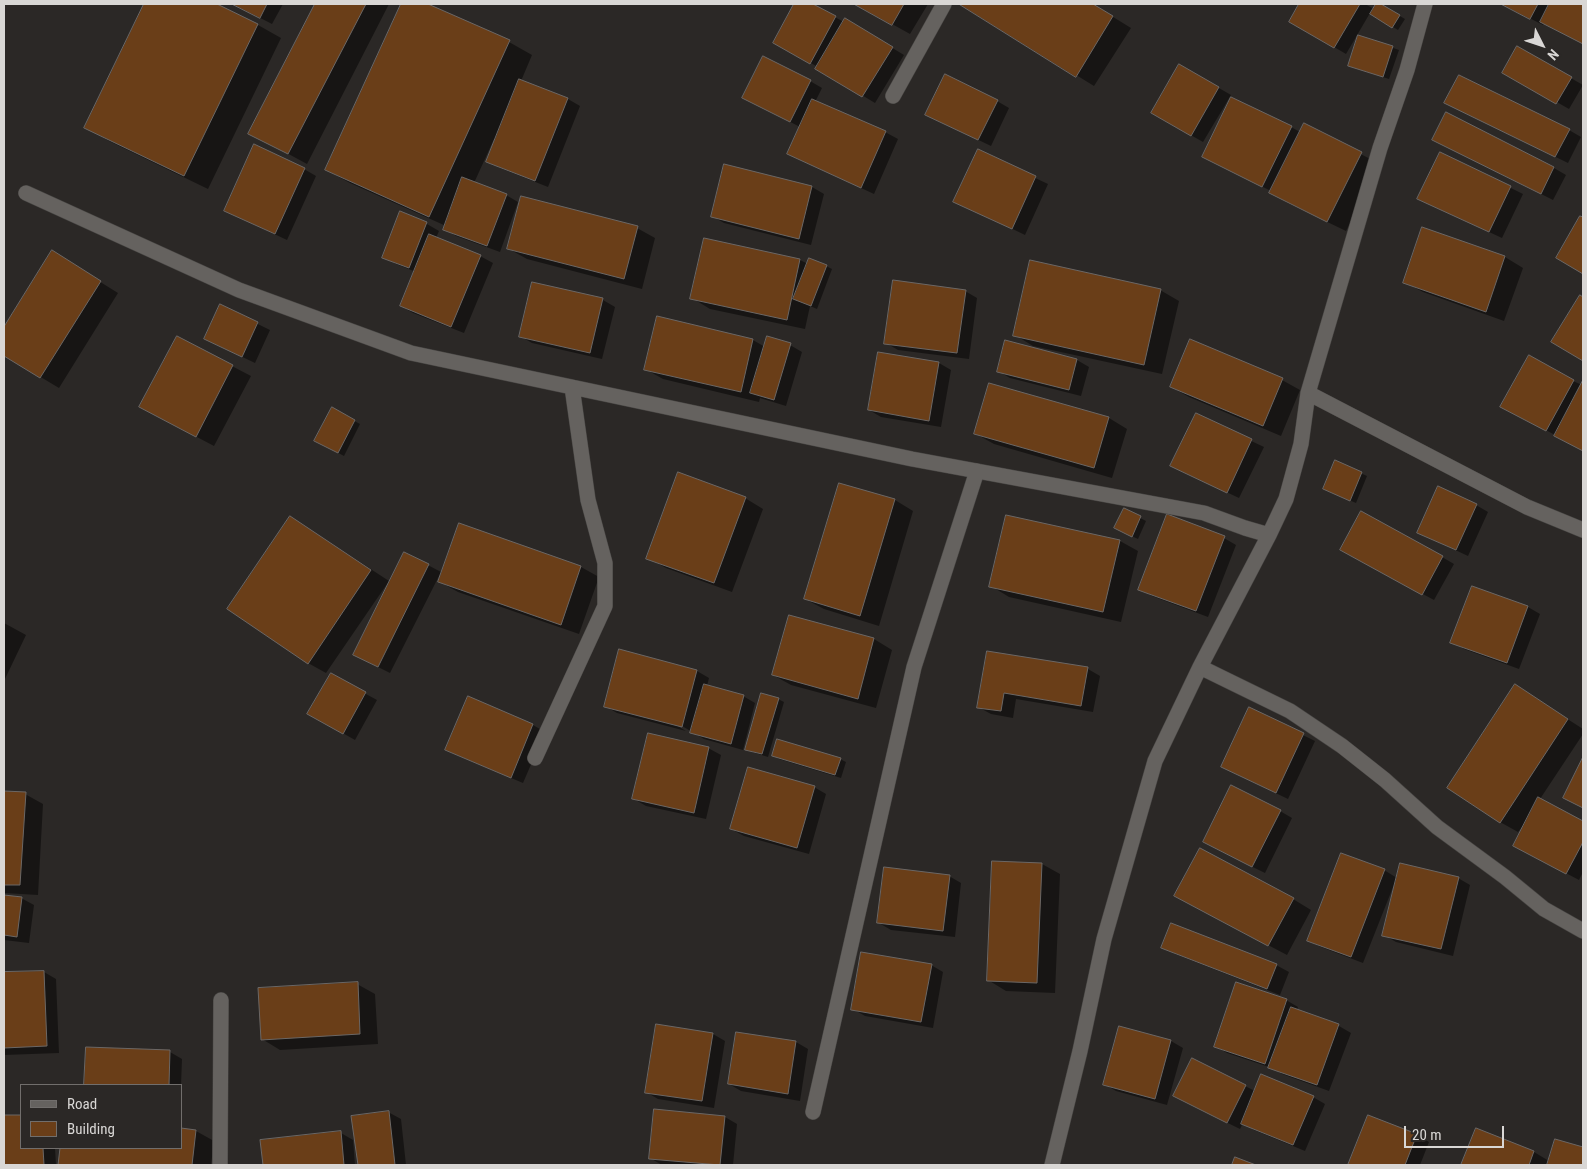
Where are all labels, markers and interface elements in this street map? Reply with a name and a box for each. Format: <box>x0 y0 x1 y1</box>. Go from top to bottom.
north arrow <box>1517 20 1567 70</box>
text: N <box>1544 46 1562 63</box>
legend <box>20 1084 182 1149</box>
text: Road <box>67 1095 97 1113</box>
scale bar <box>1407 1116 1507 1148</box>
text: Building <box>67 1120 115 1138</box>
text: 20 m <box>1412 1126 1442 1144</box>

